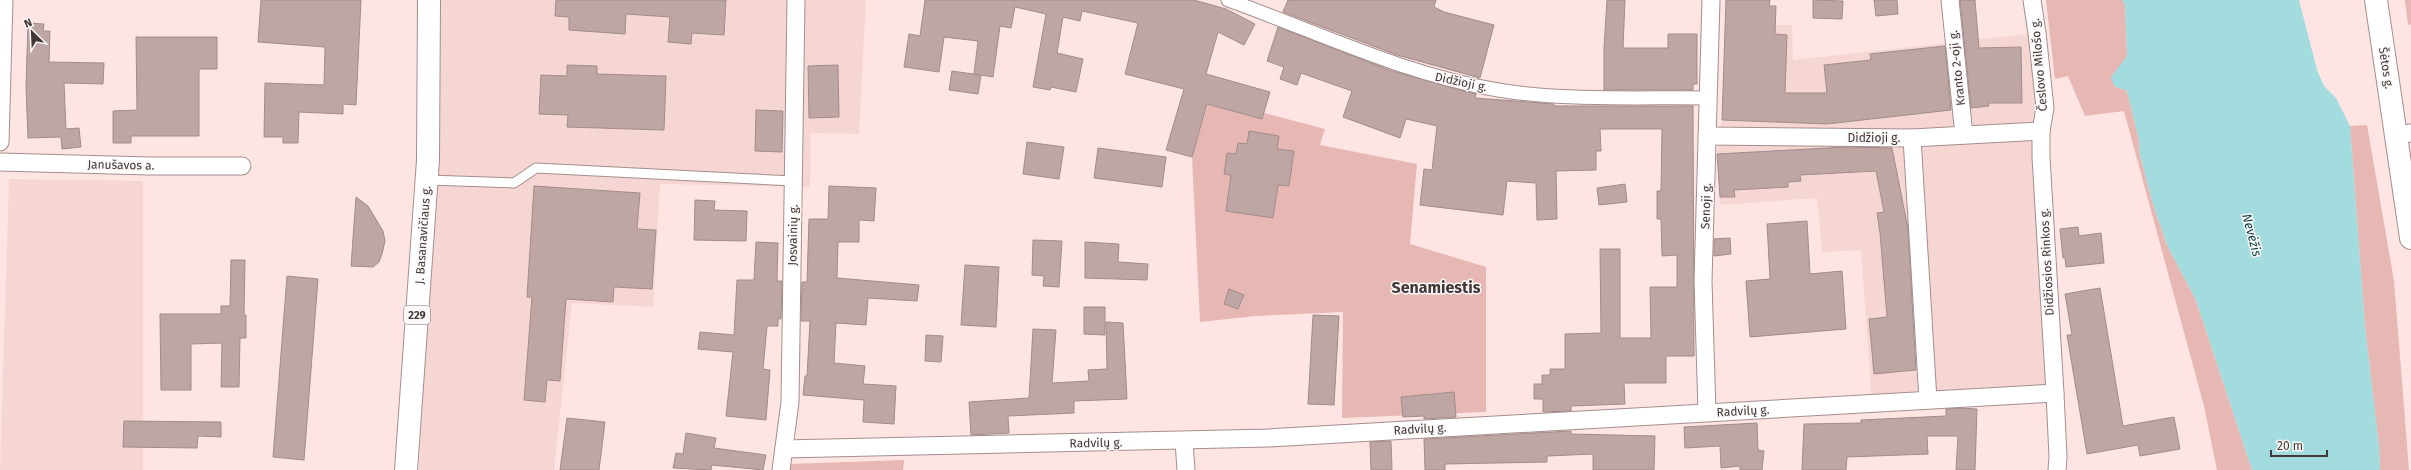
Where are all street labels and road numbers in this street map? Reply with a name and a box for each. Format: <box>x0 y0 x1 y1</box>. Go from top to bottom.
street label: Česlovo Milošo g. <box>2027 18 2050 112</box>
street label: Kranto 2-oji g. <box>1946 29 1968 107</box>
street label: Šėtos g. <box>2376 46 2397 90</box>
street label: Didžioji g. <box>1434 70 1488 94</box>
street label: Didžioji g. <box>1848 131 1901 145</box>
street label: Janušavos a. <box>87 157 155 173</box>
street label: Senoji g. <box>1698 183 1714 229</box>
street label: J. Basanavičiaus g. <box>413 185 433 285</box>
street label: Josvainių g. <box>785 204 801 266</box>
street label: Didžiosios Rinkos g. <box>2037 208 2057 316</box>
road number: 229 <box>404 306 430 324</box>
street label: Radvilų g. <box>1716 403 1770 419</box>
street label: Radvilų g. <box>1393 421 1447 437</box>
street label: Radvilų g. <box>1069 436 1123 450</box>

